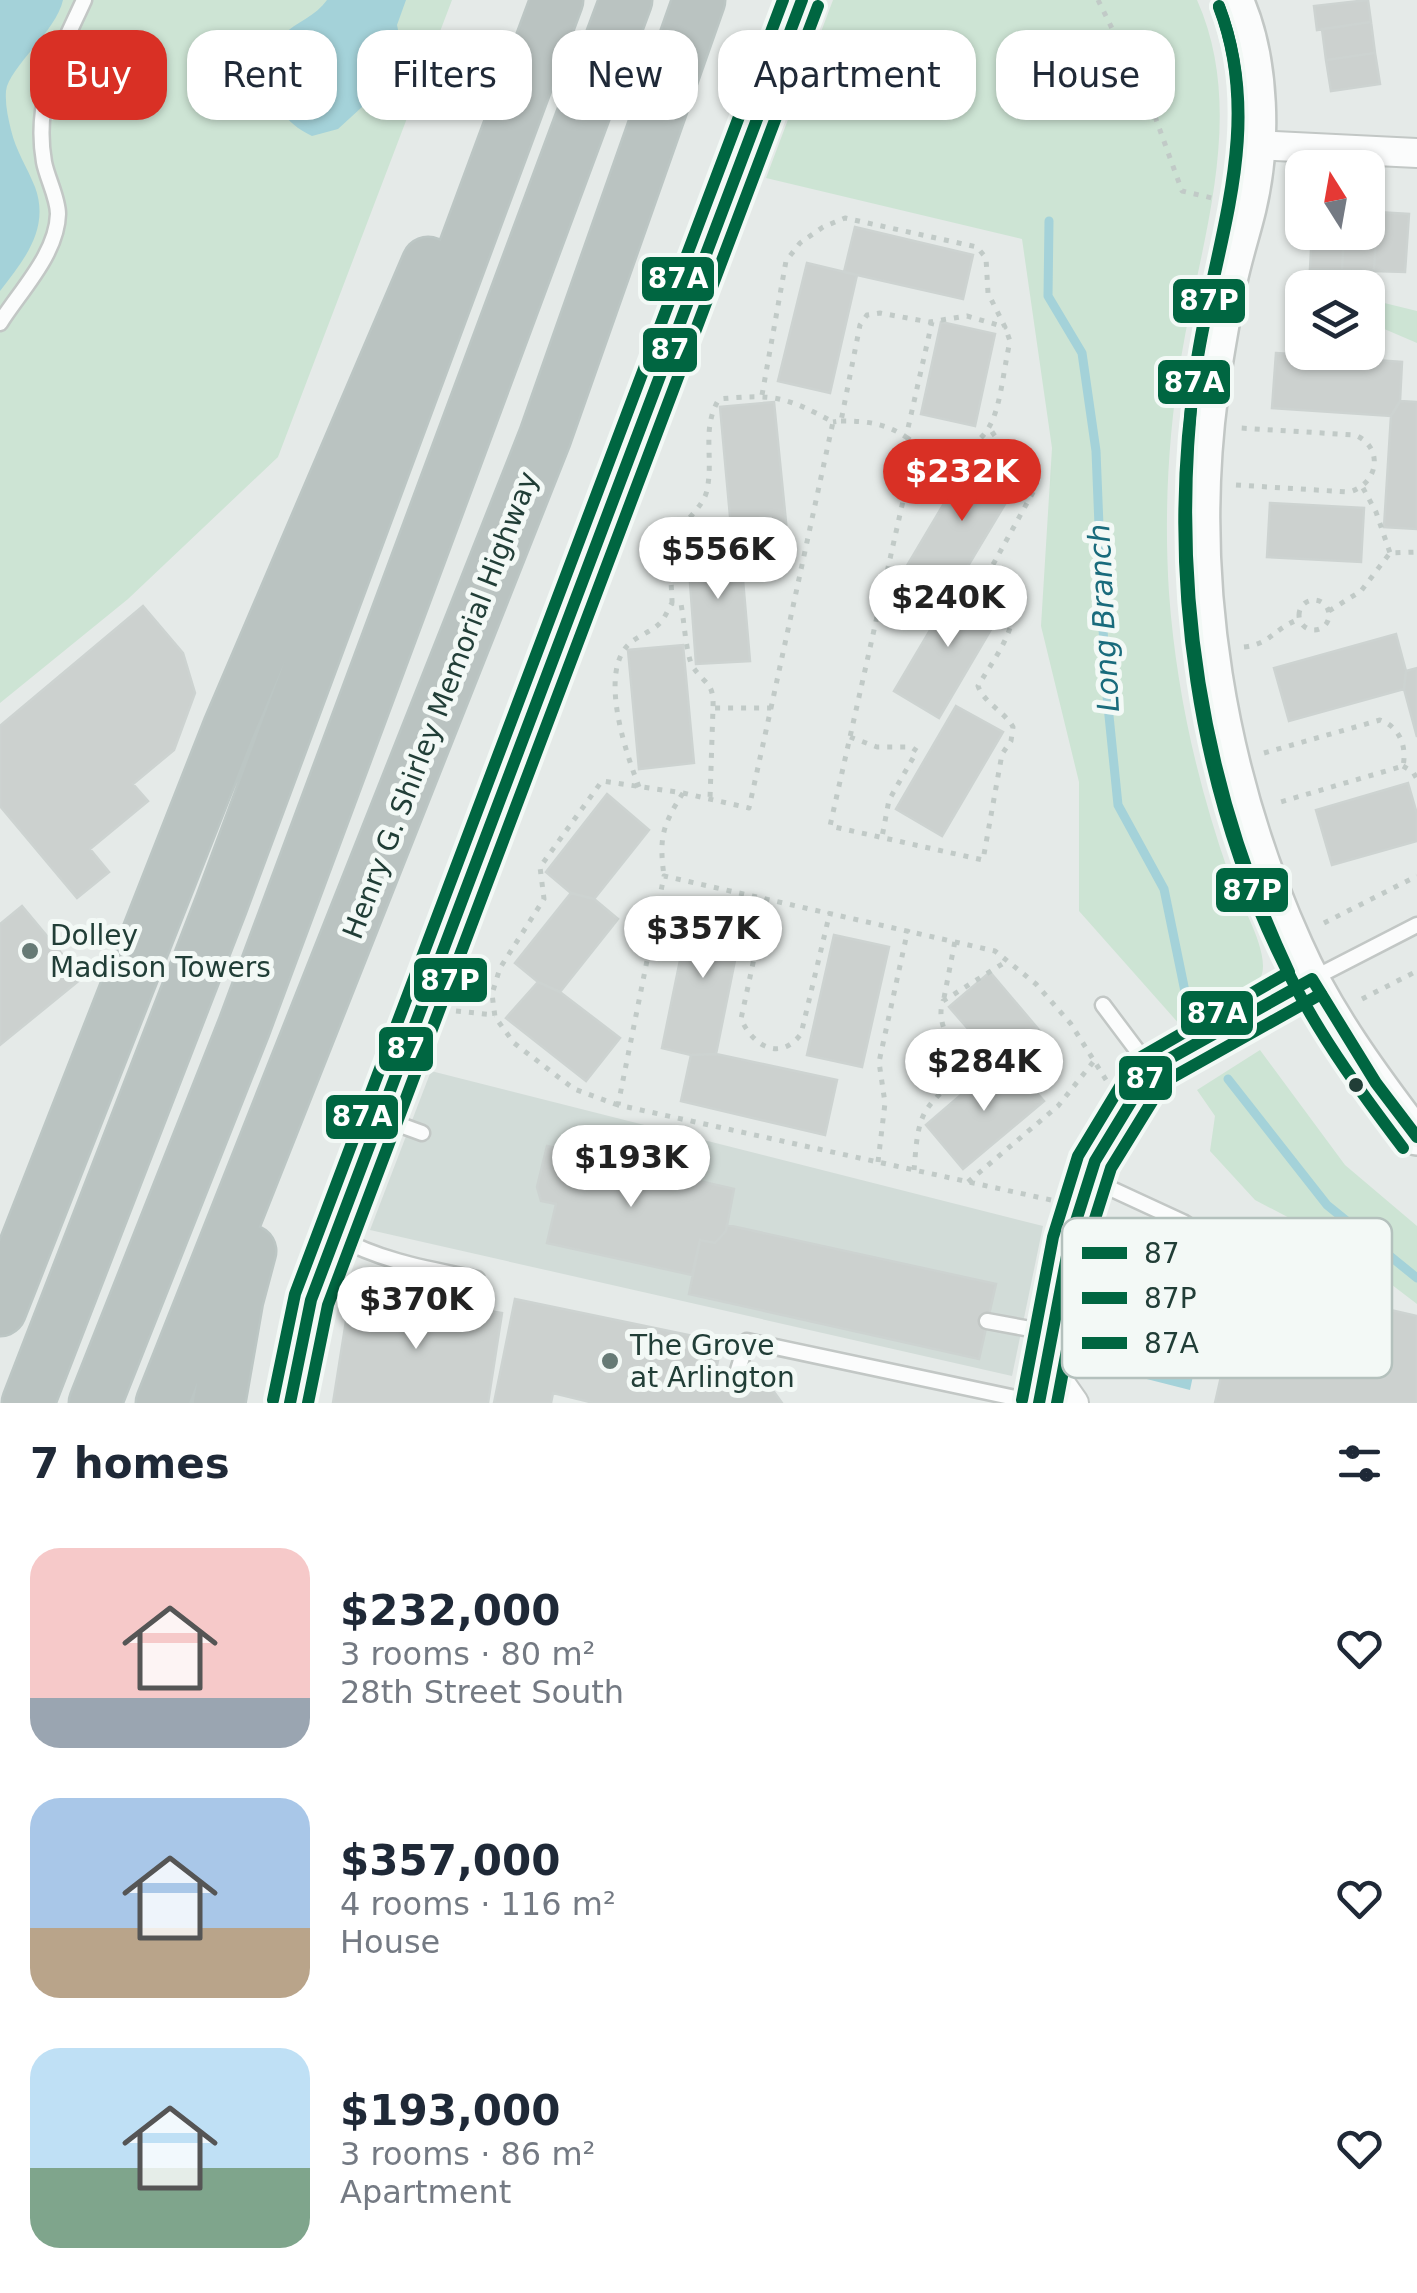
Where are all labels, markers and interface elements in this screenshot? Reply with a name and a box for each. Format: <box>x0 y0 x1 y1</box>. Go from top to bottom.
chip: Buy <box>30 30 167 120</box>
chip: Rent <box>187 30 337 120</box>
chip: Filters <box>357 30 532 120</box>
chip: New <box>552 30 698 120</box>
chip: Apartment <box>718 30 976 120</box>
chip: House <box>996 30 1175 120</box>
north arrow <box>1285 150 1385 250</box>
map controls <box>1285 150 1385 370</box>
line badge: 87A <box>640 255 716 303</box>
text: 87A <box>648 262 709 295</box>
button: layers <box>1285 270 1385 370</box>
line badge: 87P <box>1171 277 1247 325</box>
text: 87P <box>1179 284 1239 317</box>
line badge: 87 <box>641 326 699 374</box>
text: 87 <box>651 333 689 366</box>
line badge: 87A <box>1156 358 1232 406</box>
text: 87A <box>1164 366 1225 399</box>
pin: $232K <box>892 439 1032 524</box>
text: $232K <box>905 452 1019 490</box>
street label: Henry G. Shirley Memorial Highway <box>336 467 545 943</box>
pin: $556K <box>648 517 788 602</box>
water label: Long Branch <box>1081 523 1126 713</box>
text: $556K <box>661 530 775 568</box>
pin: $240K <box>878 565 1018 650</box>
text: $240K <box>891 578 1005 616</box>
line badge: 87P <box>1214 866 1290 914</box>
text: 87P <box>1222 874 1282 907</box>
pin: $357K <box>633 896 773 981</box>
text: $357K <box>646 909 760 947</box>
place label: Dolley Madison Towers <box>50 919 271 984</box>
marker: Dolley Madison Towers <box>19 940 41 962</box>
line badge: 87P <box>412 956 489 1004</box>
text: 87P <box>420 964 480 997</box>
line badge: 87A <box>1179 989 1255 1037</box>
text: 87A <box>1187 997 1248 1030</box>
line badge: 87 <box>377 1025 435 1073</box>
pin: $284K <box>914 1029 1054 1114</box>
text: 87 <box>387 1032 425 1065</box>
text: $284K <box>927 1042 1041 1080</box>
line badge: 87 <box>1117 1054 1174 1102</box>
text: 87 <box>1126 1062 1164 1095</box>
unlabelled marker <box>1346 1075 1366 1095</box>
line badge: 87A <box>324 1093 400 1141</box>
text: 87A <box>332 1100 393 1133</box>
pin: $193K <box>561 1125 701 1210</box>
text: $193K <box>574 1138 688 1176</box>
legend <box>1062 1218 1392 1378</box>
text: 87 <box>1144 1237 1180 1270</box>
pin: $370K <box>346 1267 486 1352</box>
text: $370K <box>359 1280 473 1318</box>
text: 87P <box>1144 1282 1197 1315</box>
text: 87A <box>1144 1327 1199 1360</box>
place label: The Grove at Arlington <box>629 1329 795 1394</box>
marker: The Grove at Arlington <box>599 1350 621 1372</box>
icon: filters <box>1332 1436 1387 1491</box>
text: 7 homes <box>30 1439 230 1488</box>
text: $232,000 <box>340 1586 561 1635</box>
icon: home <box>110 1588 230 1708</box>
icon: heart <box>1332 1621 1387 1676</box>
text: 3 rooms · 80 m² <box>340 1635 595 1673</box>
text: 28th Street South <box>340 1673 624 1711</box>
text: $357,000 <box>340 1836 561 1885</box>
icon: home <box>110 1838 230 1958</box>
icon: heart <box>1332 1871 1387 1926</box>
text: 4 rooms · 116 m² <box>340 1885 616 1923</box>
text: House <box>340 1923 440 1961</box>
text: $193,000 <box>340 2086 561 2135</box>
icon: home <box>110 2088 230 2208</box>
icon: heart <box>1332 2121 1387 2176</box>
text: 3 rooms · 86 m² <box>340 2135 595 2173</box>
text: Apartment <box>340 2173 511 2211</box>

